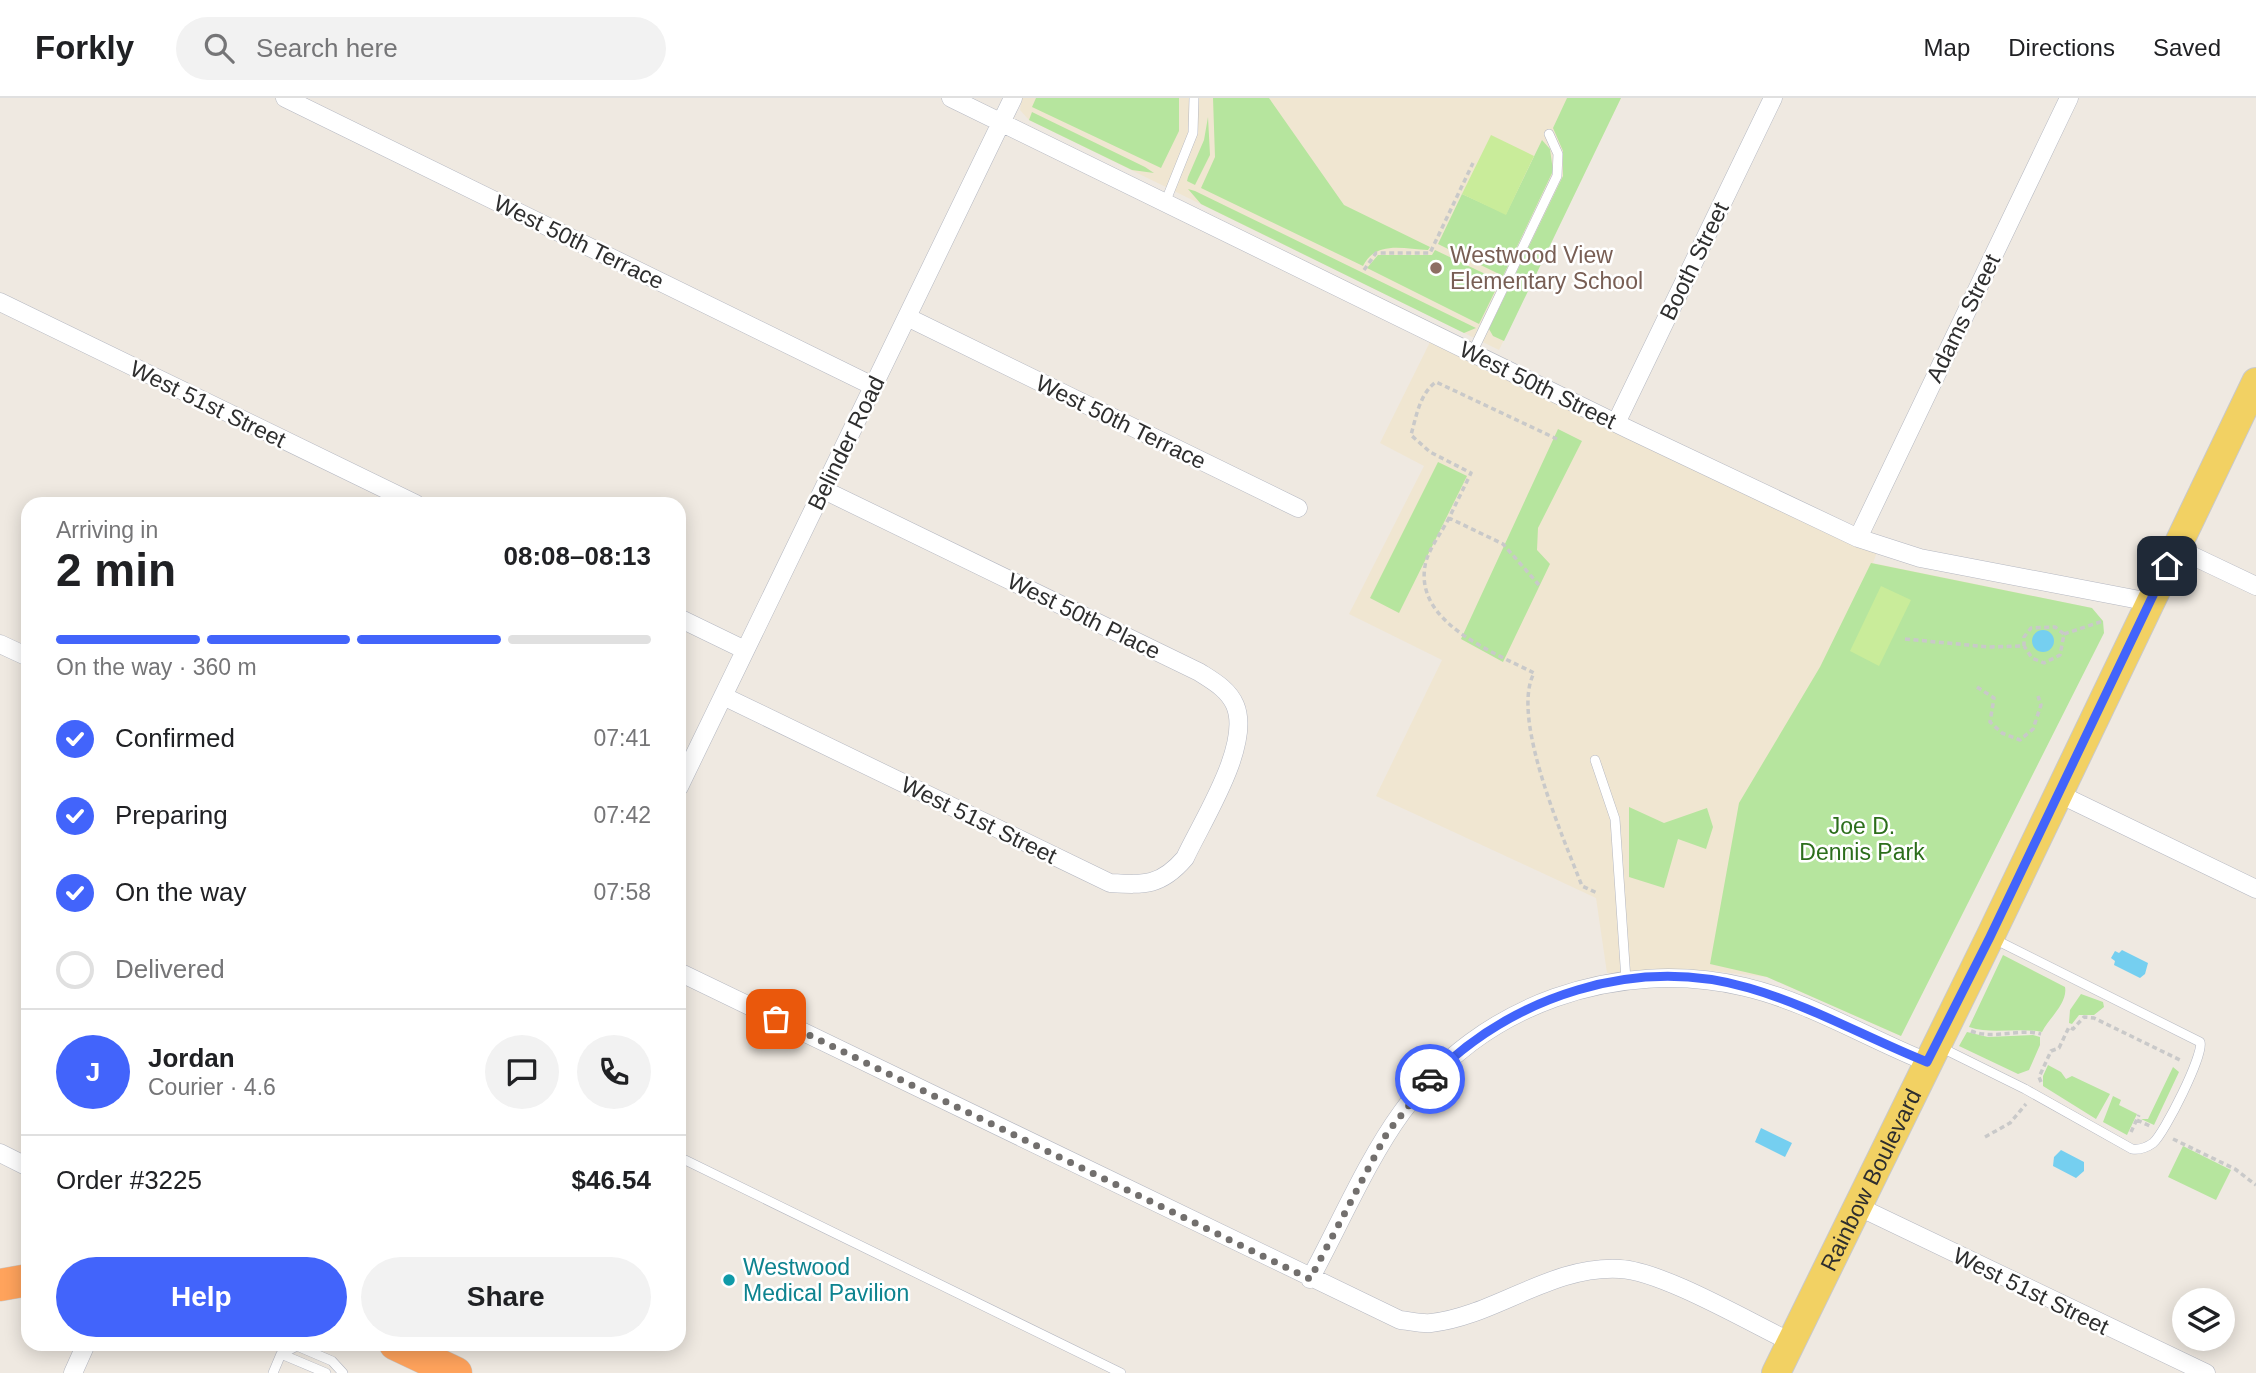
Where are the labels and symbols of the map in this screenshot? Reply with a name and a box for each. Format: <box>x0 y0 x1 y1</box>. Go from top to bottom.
street label: West 50th Terrace <box>490 190 668 294</box>
street label: Booth Street <box>1654 197 1734 324</box>
place label: Westwood View Elementary School <box>1450 242 1643 294</box>
street label: Adams Street <box>1921 249 2005 386</box>
marker: Westwood View Elementary School <box>1428 260 1444 276</box>
street label: West 50th Street <box>1456 336 1621 434</box>
street label: West 51st Street <box>126 355 290 453</box>
street label: West 50th Terrace <box>1032 370 1210 474</box>
street label: Belinder Road <box>802 372 890 514</box>
pin <box>2137 536 2197 596</box>
street label: West 50th Place <box>1003 568 1165 664</box>
street label: West 51st Street <box>897 771 1061 869</box>
park label: Joe D. Dennis Park <box>1799 813 1925 865</box>
pin <box>746 989 806 1049</box>
courier <box>1395 1044 1465 1114</box>
street label: Rainbow Boulevard <box>1815 1085 1926 1275</box>
street label: West 51st Street <box>1949 1242 2113 1340</box>
place label: Westwood Medical Pavilion <box>743 1254 909 1306</box>
marker: Westwood Medical Pavilion <box>721 1272 737 1288</box>

